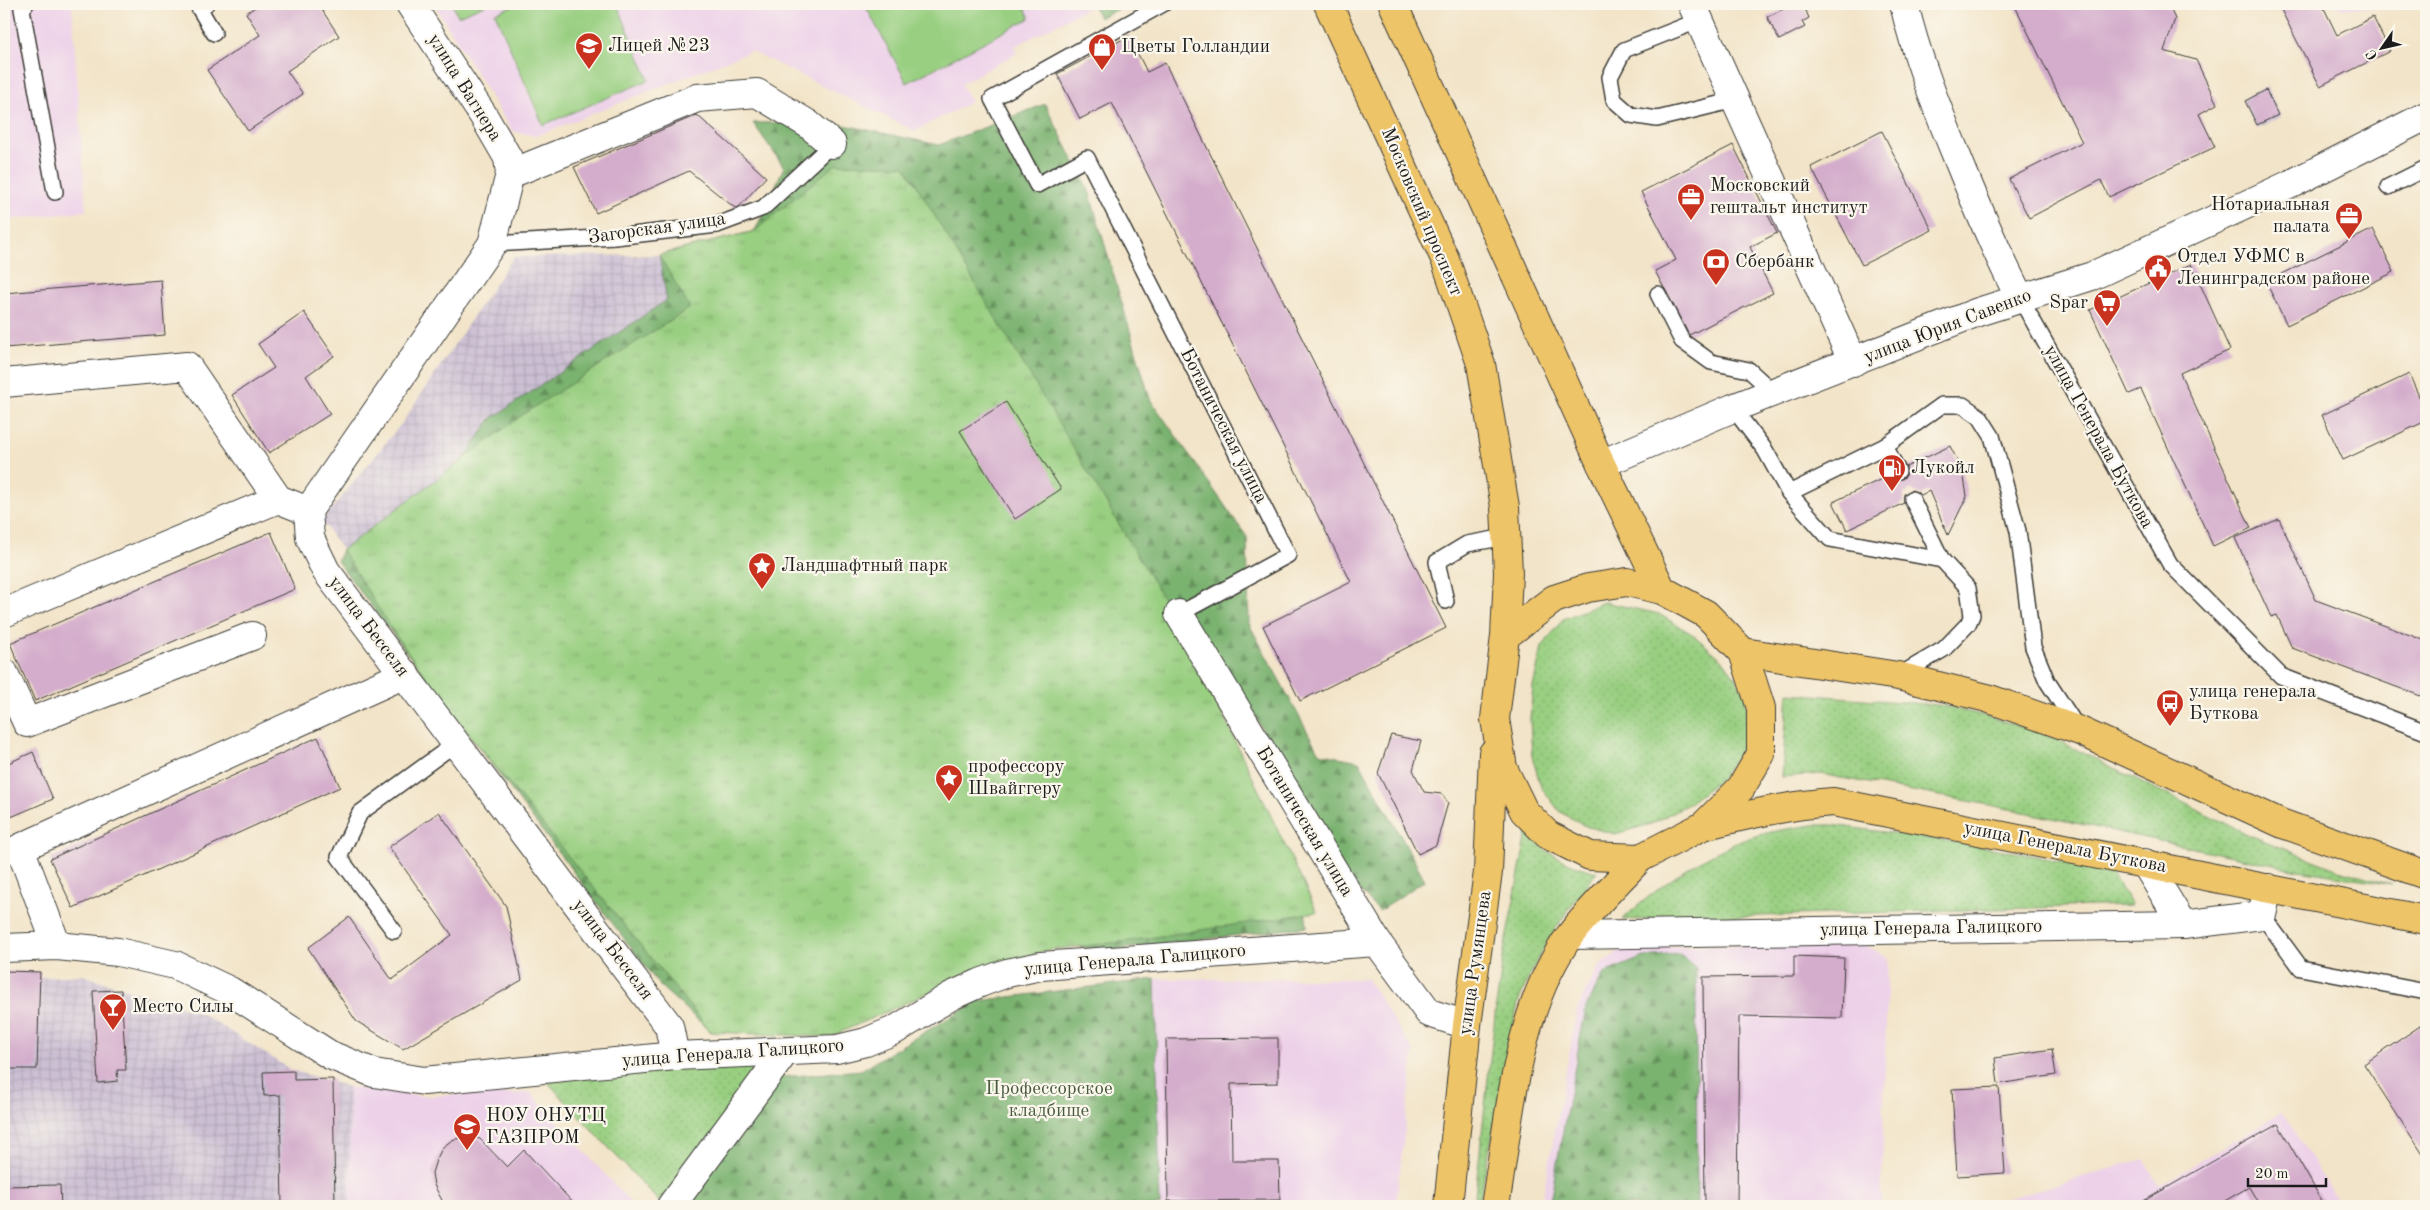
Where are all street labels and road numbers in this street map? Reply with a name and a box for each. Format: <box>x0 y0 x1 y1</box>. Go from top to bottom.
street label: улица Вагнера <box>423 31 505 146</box>
street label: Московский проспект <box>1377 125 1465 299</box>
street label: Загорская улица <box>587 210 728 248</box>
street label: улица Юрия Савенко <box>1862 286 2034 368</box>
street label: улица Генерала Буткова <box>2040 342 2157 532</box>
street label: Ботаническая улица <box>1176 345 1271 507</box>
street label: улица Бесселя <box>324 573 412 681</box>
street label: Ботаническая улица <box>1252 744 1357 901</box>
street label: улица Генерала Буткова <box>1962 819 2169 877</box>
street label: улица Румянцева <box>1456 889 1496 1037</box>
street label: улица Бесселя <box>568 896 656 1004</box>
street label: улица Генерала Галицкого <box>1819 918 2043 940</box>
street label: улица Генерала Галицкого <box>1023 942 1247 980</box>
street label: улица Генерала Галицкого <box>621 1037 845 1071</box>

